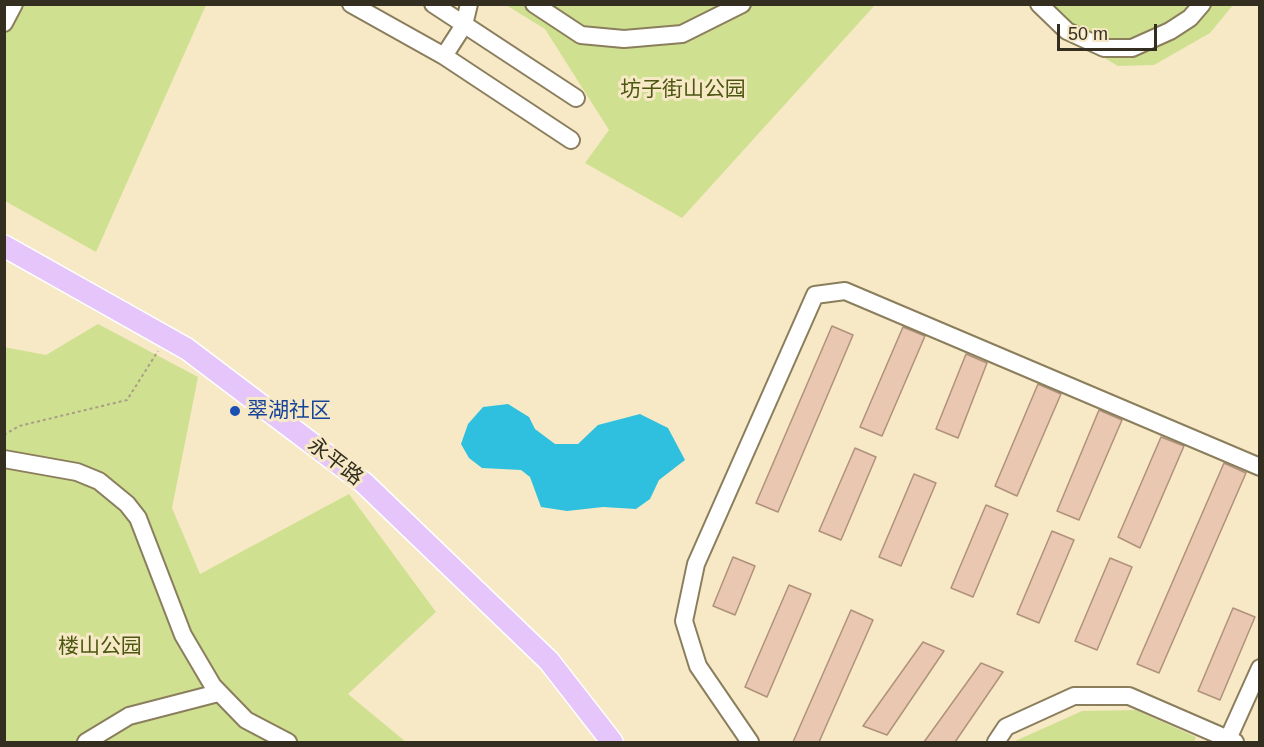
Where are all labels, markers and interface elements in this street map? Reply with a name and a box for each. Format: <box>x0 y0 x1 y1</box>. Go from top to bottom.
scale bar <box>1060 12 1160 50</box>
text: 50 m <box>1068 24 1108 44</box>
park label: 坊子街山公园 <box>620 77 746 103</box>
place label: 翠湖社区 <box>247 398 331 424</box>
marker: 翠湖社区 <box>228 404 242 418</box>
street label: 永平路 <box>302 433 368 491</box>
park label: 楼山公园 <box>58 634 142 660</box>

